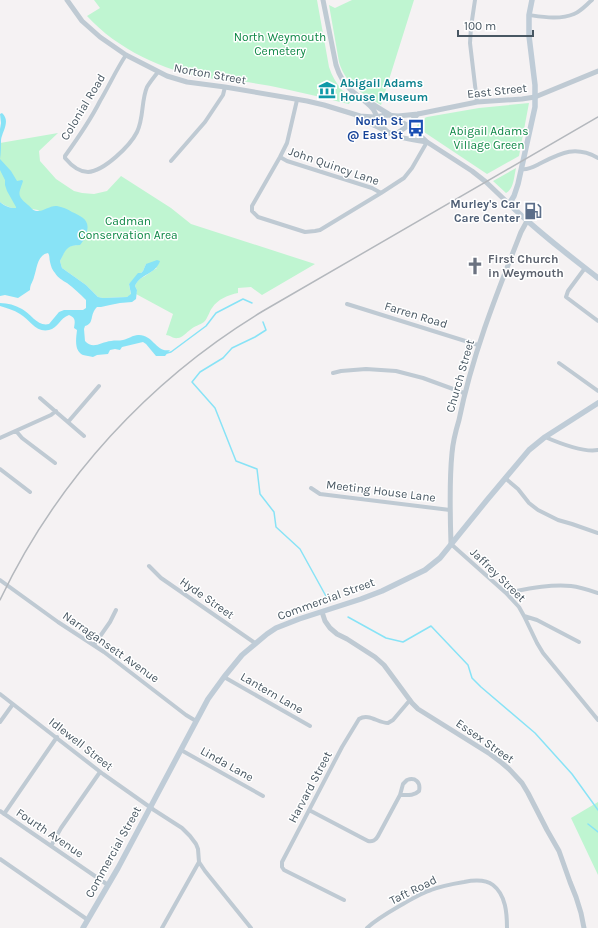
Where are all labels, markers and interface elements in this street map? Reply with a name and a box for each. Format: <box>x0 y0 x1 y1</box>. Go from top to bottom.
scale bar <box>458 12 533 38</box>
text: 100 m <box>464 19 496 33</box>
park label: North Weymouth Cemetery <box>234 30 326 58</box>
street label: Norton Street <box>173 61 248 87</box>
street label: Colonial Road <box>58 71 108 143</box>
place label: Abigail Adams House Museum <box>340 76 428 104</box>
museum icon: Abigail Adams House Museum <box>317 80 337 100</box>
street label: East Street <box>466 81 528 101</box>
place label: North St @ East St <box>347 114 403 142</box>
bus stop icon: North St @ East St <box>406 118 426 138</box>
park label: Abigail Adams Village Green <box>450 124 528 152</box>
street label: John Quincy Lane <box>287 144 381 188</box>
place label: Murley's Car Care Center <box>450 197 520 225</box>
fuel station icon: Murley's Car Care Center <box>523 201 543 221</box>
park label: Cadman Conservation Area <box>78 214 178 242</box>
place label: First Church in Weymouth <box>488 252 564 280</box>
church icon: First Church in Weymouth <box>465 256 485 276</box>
street label: Farren Road <box>383 299 449 331</box>
street label: Church Street <box>443 337 477 414</box>
street label: Meeting House Lane <box>325 477 437 505</box>
street label: Jaffrey Street <box>467 545 529 605</box>
street label: Hyde Street <box>177 574 237 622</box>
street label: Commercial Street <box>275 575 377 623</box>
street label: Narragansett Avenue <box>60 608 162 686</box>
street label: Lantern Lane <box>238 669 306 717</box>
street label: Idlewell Street <box>46 715 116 774</box>
street label: Essex Street <box>453 716 517 766</box>
street label: Linda Lane <box>198 744 256 784</box>
street label: Harvard Street <box>285 748 335 825</box>
street label: Commercial Street <box>82 803 144 900</box>
street label: Fourth Avenue <box>14 805 86 861</box>
street label: Taft Road <box>387 873 439 907</box>

